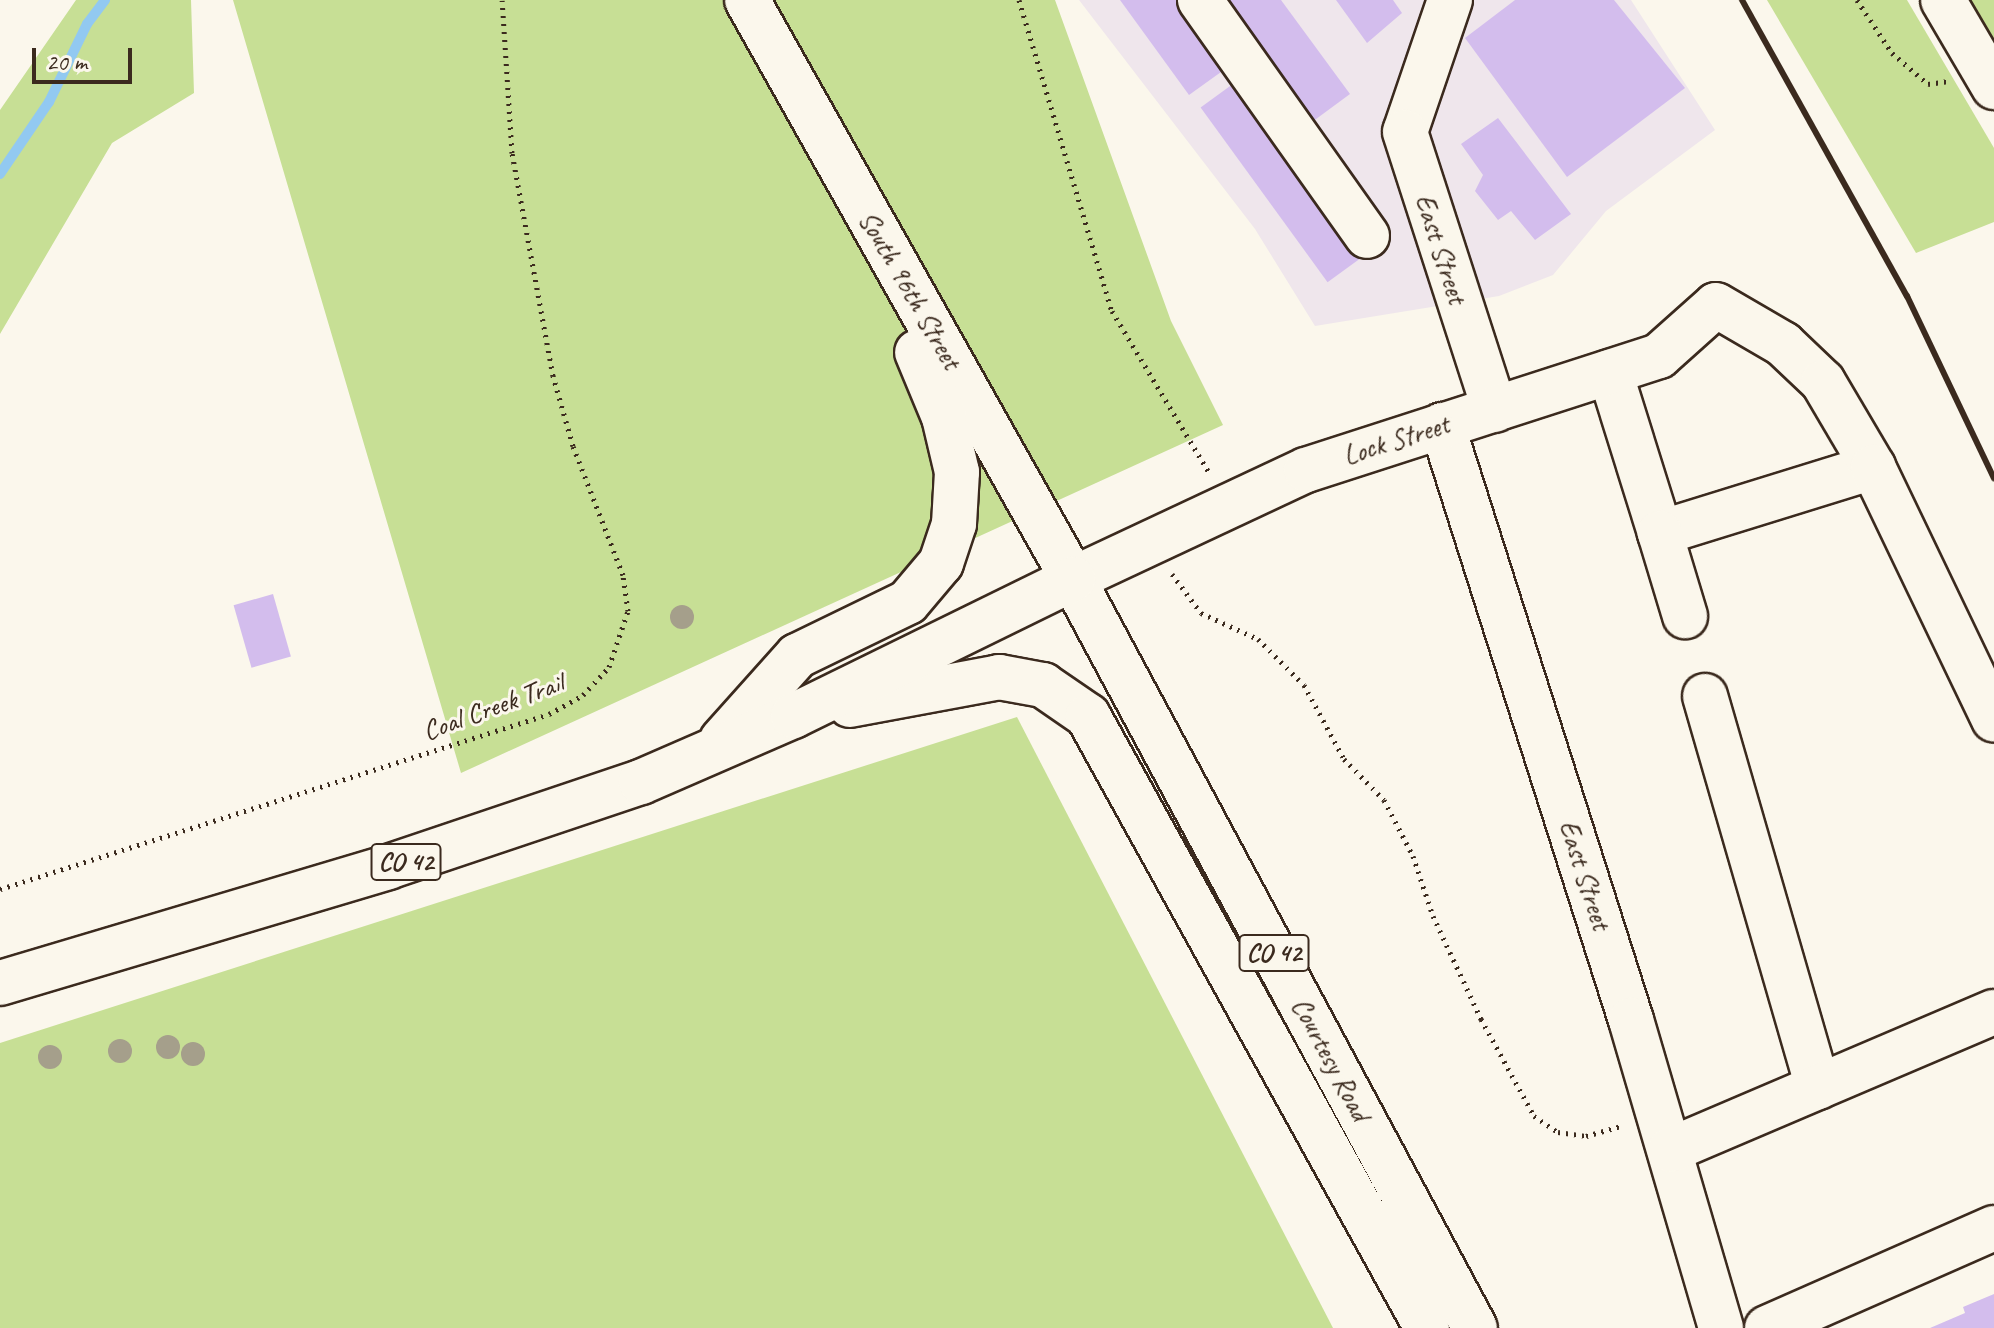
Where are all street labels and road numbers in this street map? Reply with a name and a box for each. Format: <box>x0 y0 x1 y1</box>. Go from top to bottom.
street label: East Street <box>1407 190 1475 308</box>
street label: South 96th Street <box>851 205 969 375</box>
street label: Lock Street <box>1339 407 1453 473</box>
street label: Coal Creek Trail <box>418 666 568 748</box>
street label: East Street <box>1551 816 1619 934</box>
road number: CO 42 <box>370 840 442 884</box>
road number: CO 42 <box>1238 931 1310 975</box>
street label: Courtesy Road <box>1285 992 1377 1126</box>

